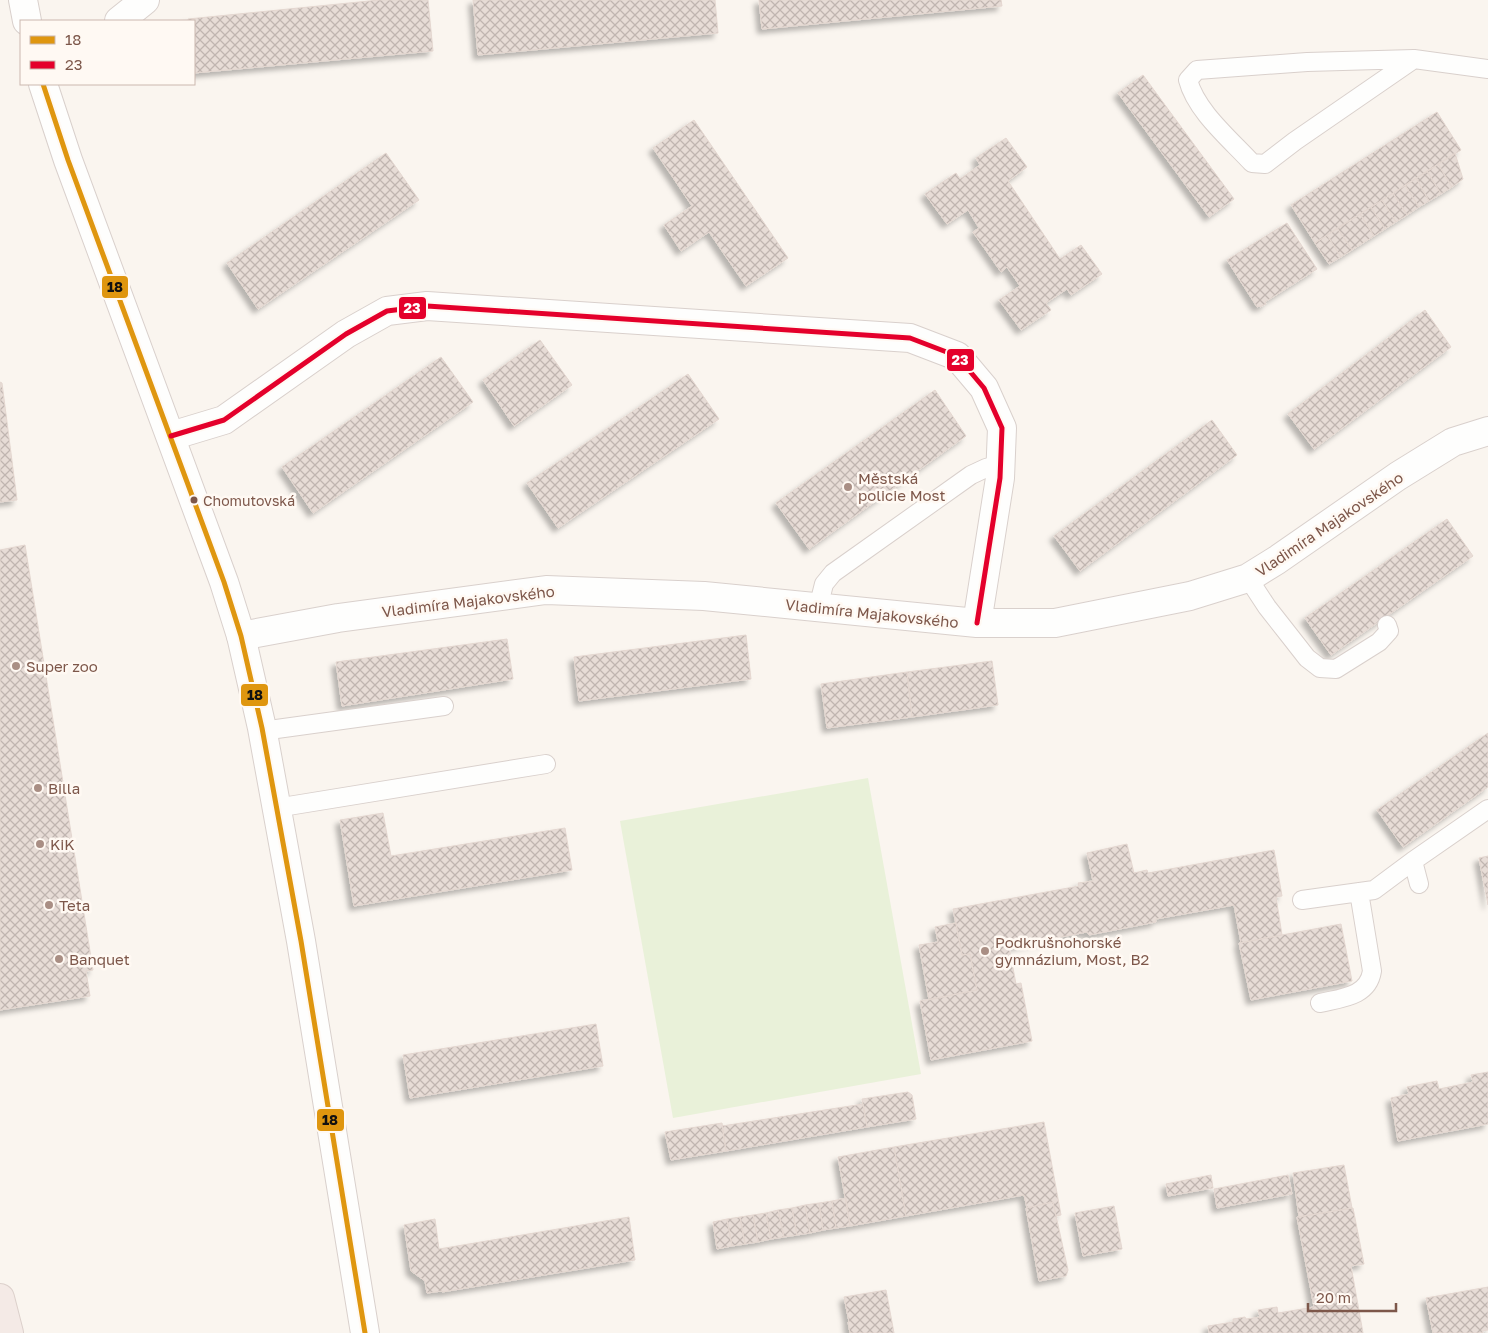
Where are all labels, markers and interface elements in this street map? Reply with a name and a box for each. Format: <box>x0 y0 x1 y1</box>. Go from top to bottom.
legend <box>20 20 195 85</box>
text: 18 <box>65 30 81 48</box>
text: 23 <box>65 55 82 73</box>
line badge: 18 <box>101 275 129 299</box>
text: 18 <box>107 278 123 295</box>
line badge: 23 <box>398 296 427 320</box>
text: 23 <box>403 299 421 316</box>
line badge: 23 <box>946 348 975 372</box>
text: 23 <box>951 351 969 368</box>
street label: Vladimíra Majakovského <box>1252 468 1406 580</box>
place label: Městská policie Most <box>858 469 946 504</box>
marker: Městská policie Most <box>842 481 854 493</box>
place label: Chomutovská <box>203 492 295 509</box>
marker: Chomutovská <box>189 495 199 505</box>
street label: Vladimíra Majakovského <box>381 581 555 621</box>
street label: Vladimíra Majakovského <box>785 595 959 631</box>
place label: Super zoo <box>26 657 98 675</box>
marker: Super zoo <box>10 660 22 672</box>
line badge: 18 <box>240 683 269 707</box>
text: 18 <box>247 686 263 703</box>
place label: Billa <box>48 779 80 797</box>
marker: Billa <box>32 782 44 794</box>
place label: KiK <box>50 835 75 853</box>
marker: KiK <box>34 838 46 850</box>
place label: Teta <box>59 896 90 914</box>
marker: Teta <box>43 899 55 911</box>
place label: Podkrušnohorské gymnázium, Most, B2 <box>995 933 1149 968</box>
marker: Podkrušnohorské gymnázium, Most, B2 <box>979 945 991 957</box>
place label: Banquet <box>69 950 130 968</box>
marker: Banquet <box>53 953 65 965</box>
line badge: 18 <box>316 1108 345 1132</box>
text: 18 <box>322 1111 338 1128</box>
scale bar <box>1308 1280 1396 1312</box>
text: 20 m <box>1316 1288 1351 1306</box>

